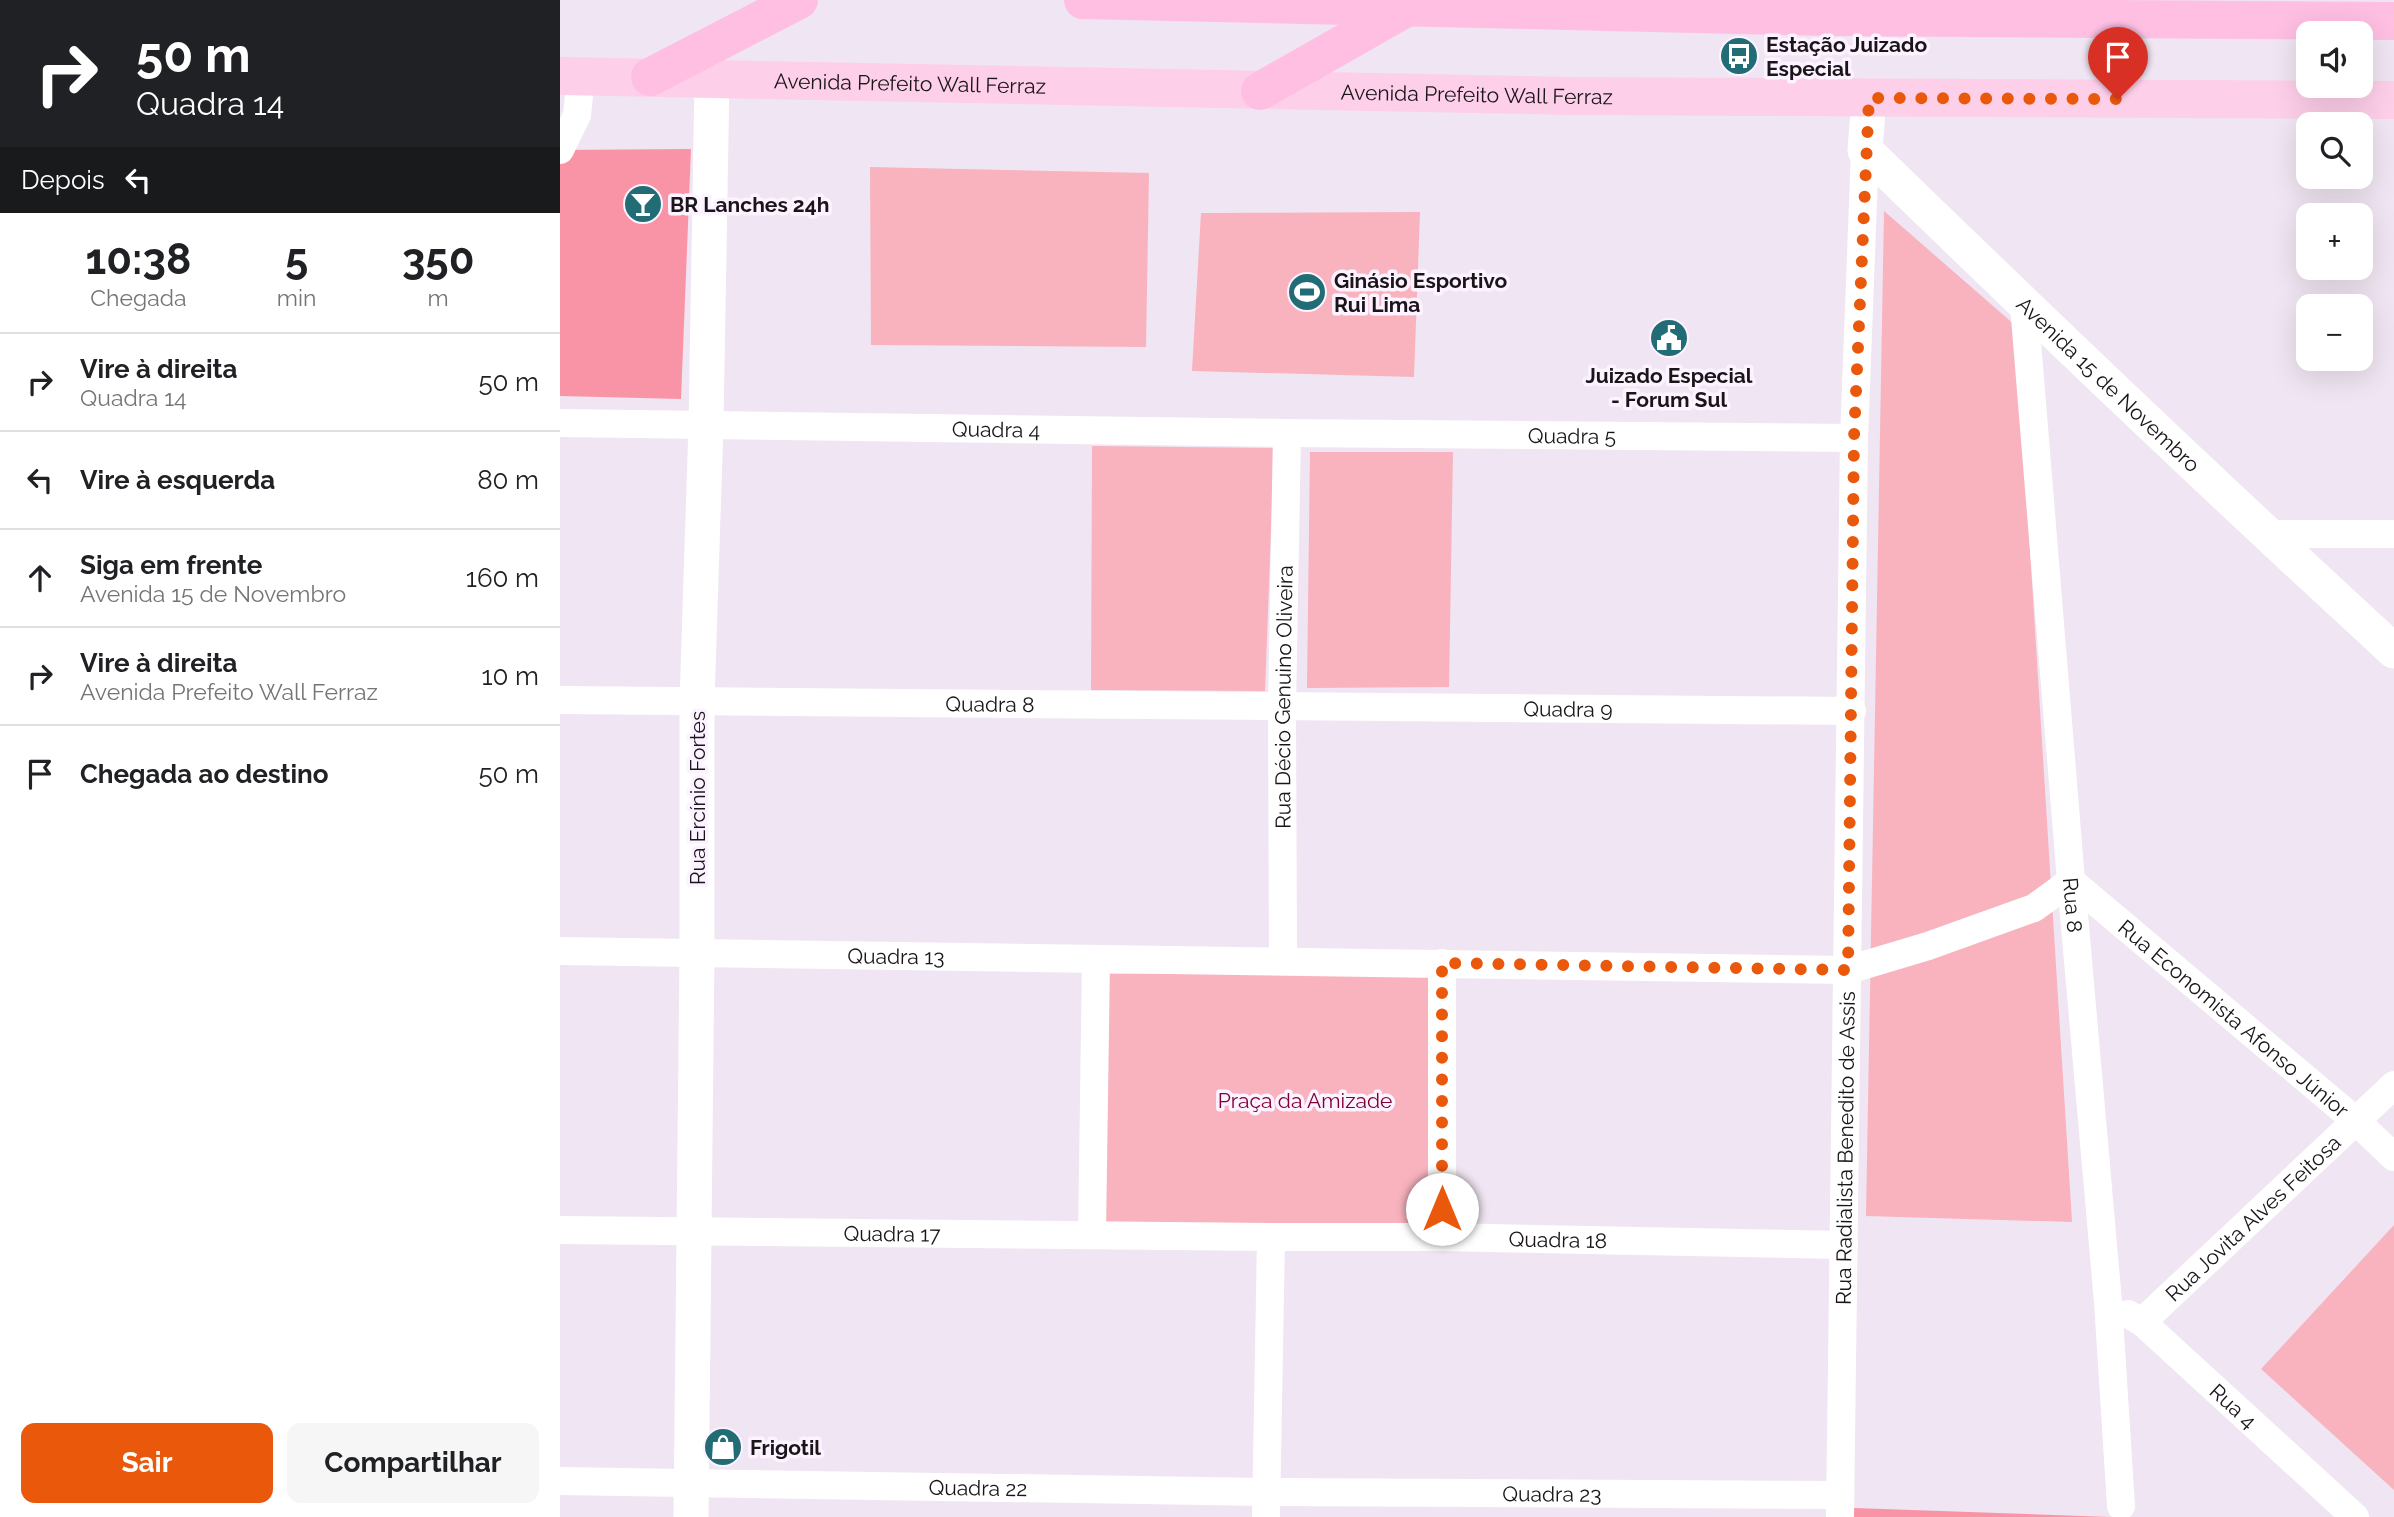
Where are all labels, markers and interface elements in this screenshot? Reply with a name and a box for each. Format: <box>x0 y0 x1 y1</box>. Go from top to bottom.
map controls <box>2296 21 2373 371</box>
button: sound <box>2296 21 2373 98</box>
text: 50 m <box>136 26 251 83</box>
pin <box>2088 27 2148 99</box>
icon: right <box>21 28 112 119</box>
place label: Estação Juizado Especial <box>1766 32 1928 81</box>
bus stop icon: Estação Juizado Especial <box>1718 35 1760 77</box>
icon: arrive <box>2099 38 2137 76</box>
street label: Avenida Prefeito Wall Ferraz <box>774 68 1046 98</box>
street label: Avenida Prefeito Wall Ferraz <box>1341 79 1613 109</box>
text: Quadra 14 <box>136 85 284 122</box>
button: search <box>2296 112 2373 189</box>
icon: left <box>119 161 157 199</box>
text: Depois <box>21 165 105 195</box>
bar icon: BR Lanches 24h <box>622 183 664 225</box>
place label: BR Lanches 24h <box>670 192 829 217</box>
button: + <box>2296 203 2373 280</box>
text: 10:38 <box>86 235 191 284</box>
text: 5 <box>285 235 308 284</box>
text: 350 <box>402 235 474 284</box>
place label: Ginásio Esportivo Rui Lima <box>1334 268 1508 317</box>
sports icon: Ginásio Esportivo Rui Lima <box>1286 271 1328 313</box>
text: Chegada <box>90 284 187 311</box>
text: min <box>277 284 316 311</box>
text: m <box>428 284 449 311</box>
street label: Avenida 15 de Novembro <box>2012 291 2205 477</box>
button: − <box>2296 294 2373 371</box>
public building icon: Juizado Especial - Forum Sul <box>1648 317 1690 359</box>
text: Vire à direita <box>80 354 237 384</box>
icon: right <box>21 363 59 401</box>
place label: Juizado Especial - Forum Sul <box>1586 363 1753 412</box>
text: 50 m <box>478 367 539 397</box>
text: Quadra 14 <box>80 384 187 411</box>
street label: Quadra 4 <box>952 416 1040 442</box>
street label: Quadra 5 <box>1528 423 1616 448</box>
icon: left <box>21 461 59 499</box>
text: Vire à esquerda <box>80 465 275 495</box>
text: 80 m <box>477 465 539 495</box>
text: Siga em frente <box>80 550 262 580</box>
icon: ahead <box>21 559 59 597</box>
text: 160 m <box>466 563 539 593</box>
street label: Rua Décio Genuino Oliveira <box>1269 565 1297 829</box>
text: Avenida 15 de Novembro <box>80 580 346 607</box>
text: Vire à direita <box>80 648 237 678</box>
icon: right <box>21 657 59 695</box>
text: 10 m <box>481 661 539 691</box>
text: Avenida Prefeito Wall Ferraz <box>80 678 378 705</box>
street label: Quadra 8 <box>945 691 1035 717</box>
street label: Quadra 9 <box>1523 696 1613 721</box>
street label: Rua Ercínio Fortes <box>685 711 710 885</box>
icon: arrive <box>21 755 59 793</box>
text: Chegada ao destino <box>80 759 329 789</box>
text: 50 m <box>478 759 539 789</box>
street label: Rua 8 <box>2058 876 2088 934</box>
street label: Rua Economista Afonso Júnior <box>2114 914 2355 1123</box>
street label: Quadra 13 <box>847 943 945 969</box>
street label: Rua Radialista Benedito de Assis <box>1830 991 1859 1305</box>
park label: Praça da Amizade <box>1218 1088 1392 1113</box>
street label: Rua Jovita Alves Feitosa <box>2160 1130 2345 1306</box>
position arrow <box>1405 1172 1479 1246</box>
street label: Quadra 17 <box>843 1220 941 1246</box>
street label: Quadra 18 <box>1509 1226 1607 1253</box>
street label: Rua 4 <box>2205 1378 2262 1433</box>
button: Sair <box>21 1423 273 1503</box>
button: Compartilhar <box>287 1423 539 1503</box>
shop icon: Frigotil <box>702 1426 744 1468</box>
place label: Frigotil <box>750 1435 821 1460</box>
street label: Quadra 22 <box>928 1474 1028 1501</box>
street label: Quadra 23 <box>1502 1481 1601 1506</box>

